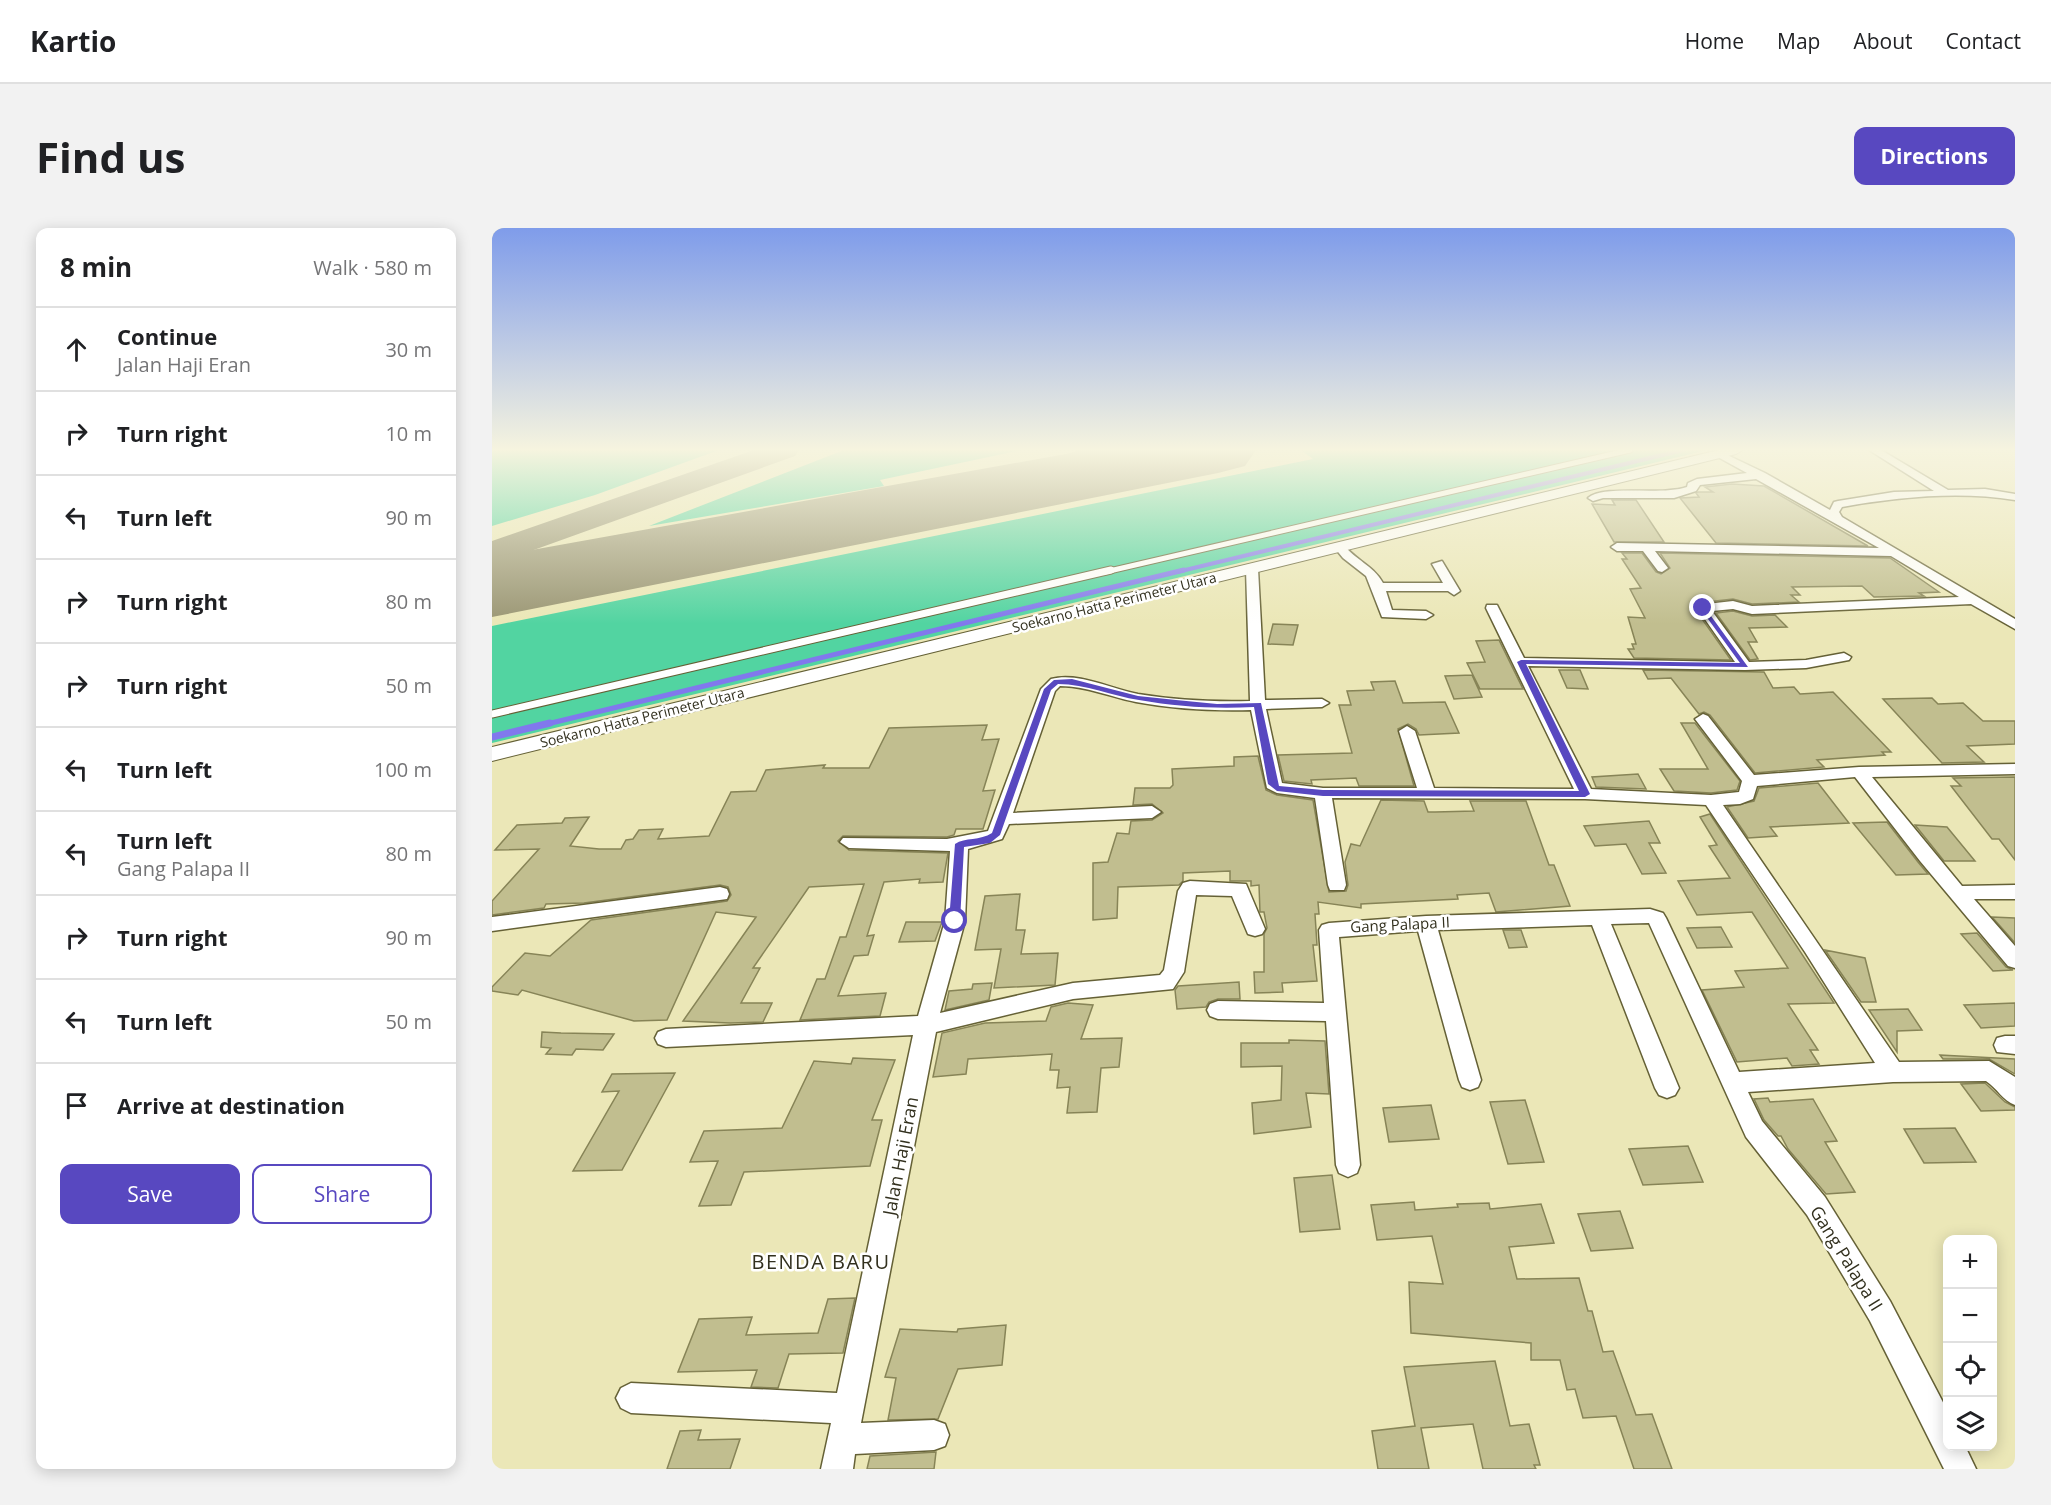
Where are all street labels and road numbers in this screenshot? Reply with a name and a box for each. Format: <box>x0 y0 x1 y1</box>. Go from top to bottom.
street label: Soekarno Hatta Perimeter Utara <box>1010 567 1218 637</box>
street label: Soekarno Hatta Perimeter Utara <box>538 682 746 752</box>
street label: Gang Palapa II <box>1350 911 1450 937</box>
street label: Jalan Haji Eran <box>876 1095 923 1219</box>
street label: Gang Palapa II <box>1805 1201 1889 1315</box>

